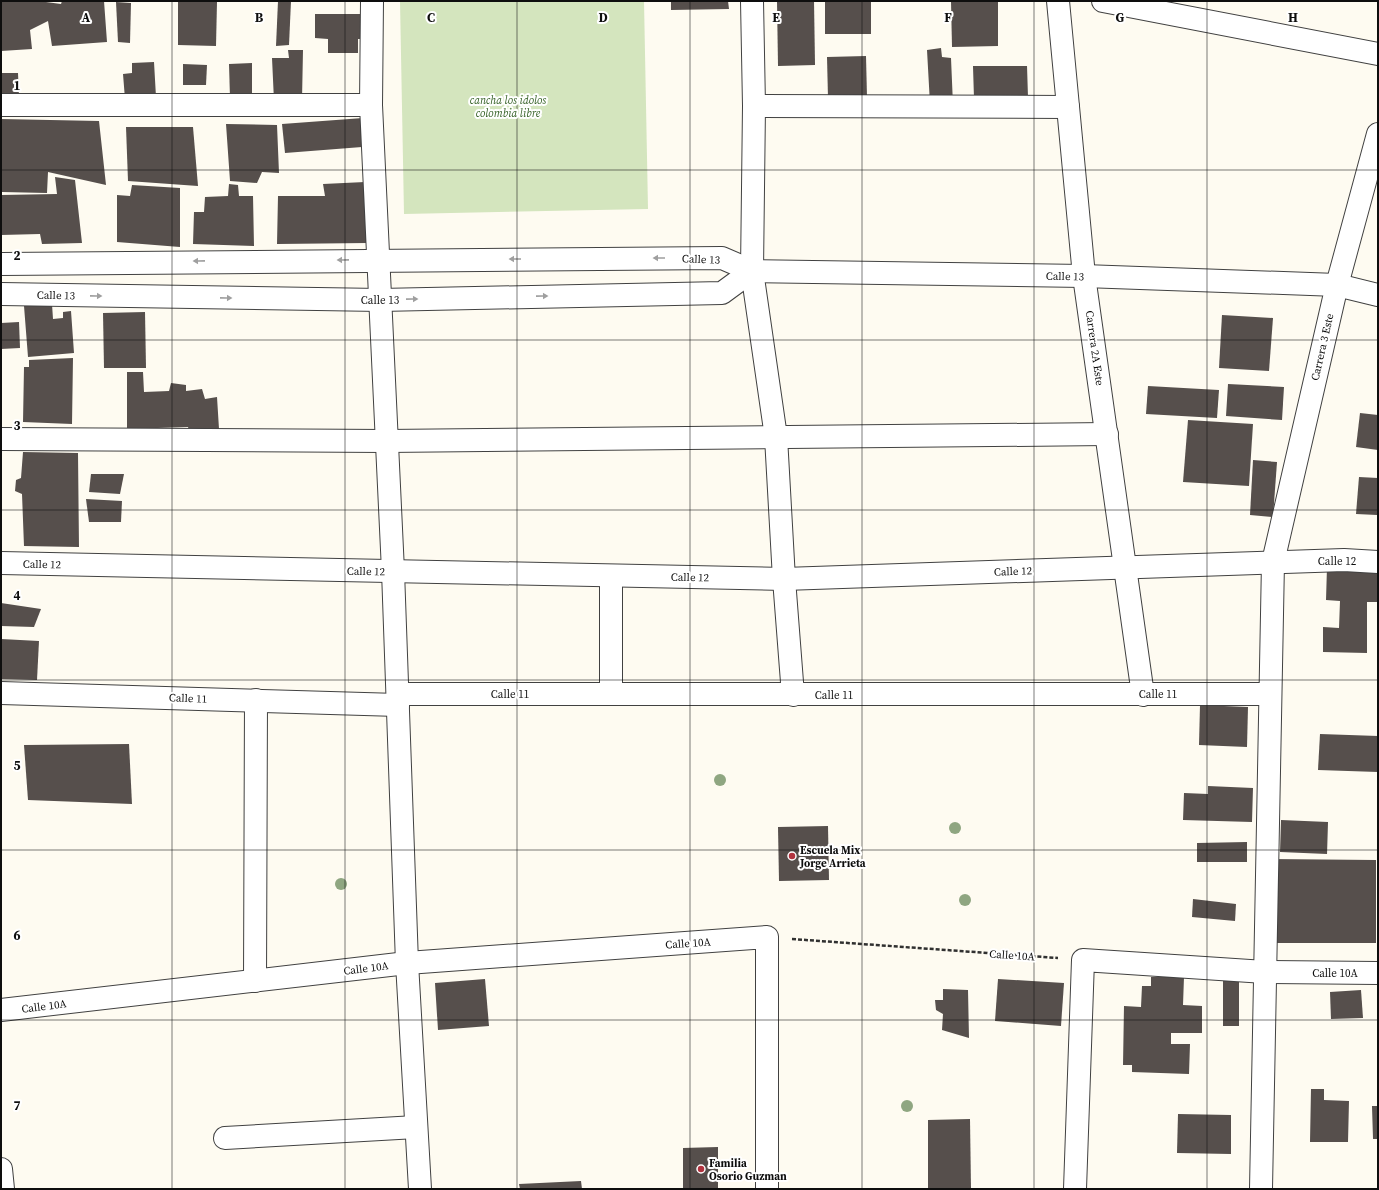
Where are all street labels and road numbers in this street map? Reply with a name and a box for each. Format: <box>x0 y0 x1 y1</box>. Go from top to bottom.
street label: Calle 13 <box>682 251 721 268</box>
street label: Calle 13 <box>1046 269 1085 284</box>
street label: Calle 13 <box>37 288 76 303</box>
street label: Calle 13 <box>361 293 400 308</box>
street label: Carrera 2A Este <box>1082 309 1107 387</box>
street label: Carrera 3 Este <box>1307 312 1338 382</box>
street label: Calle 12 <box>1318 554 1357 569</box>
street label: Calle 12 <box>23 557 62 572</box>
street label: Calle 12 <box>994 563 1033 580</box>
street label: Calle 12 <box>347 564 386 579</box>
street label: Calle 12 <box>671 570 710 585</box>
street label: Calle 11 <box>491 687 529 702</box>
street label: Calle 11 <box>1139 687 1177 702</box>
street label: Calle 11 <box>815 688 853 703</box>
street label: Calle 11 <box>169 690 207 707</box>
street label: Calle 10A <box>665 934 712 953</box>
street label: Calle 10A <box>989 946 1036 965</box>
street label: Calle 10A <box>343 958 390 979</box>
street label: Calle 10A <box>1312 966 1358 981</box>
street label: Calle 10A <box>21 996 68 1017</box>

